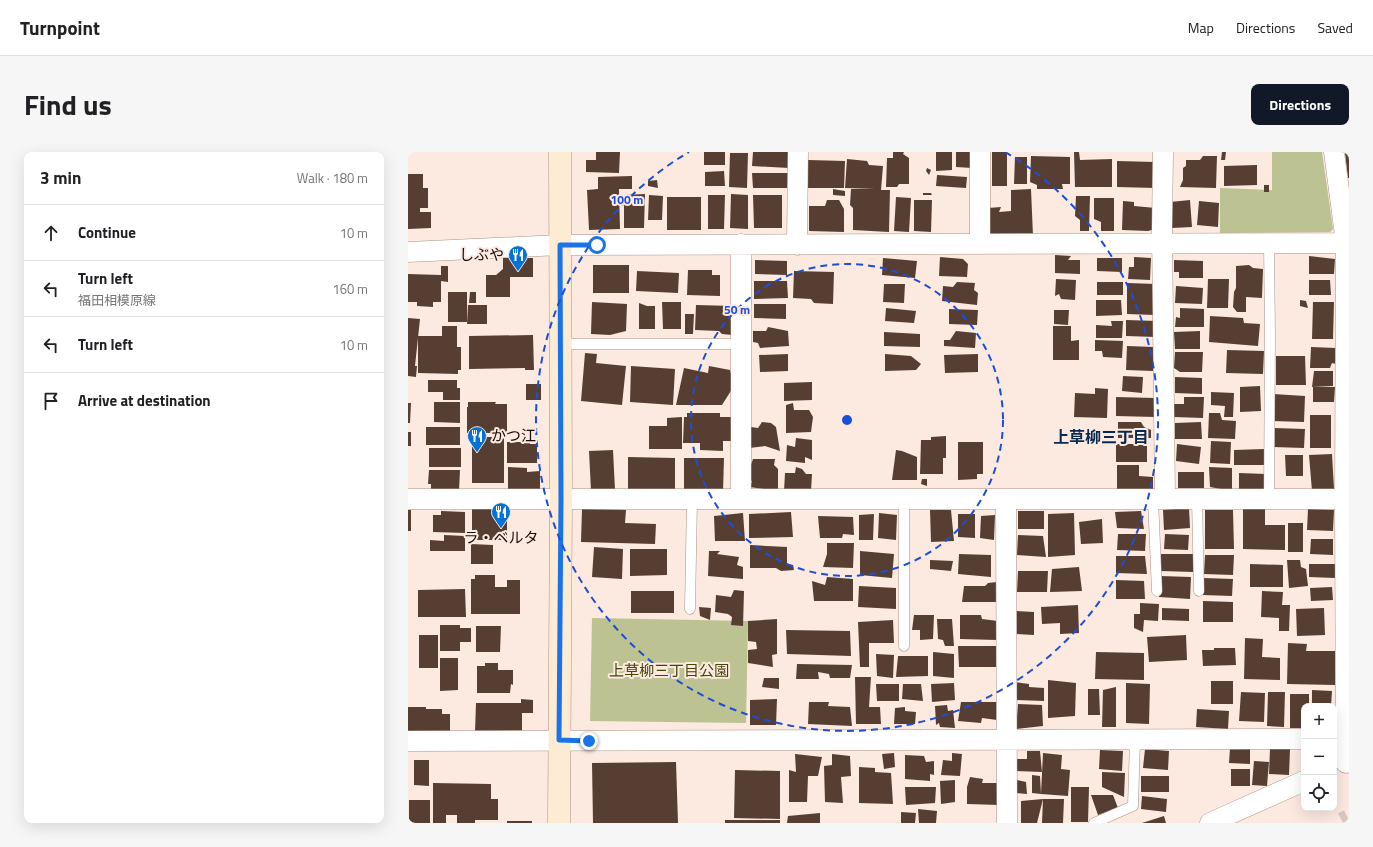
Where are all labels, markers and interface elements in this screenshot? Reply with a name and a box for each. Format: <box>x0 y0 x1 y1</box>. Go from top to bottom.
text: Turnpoint <box>20 13 100 42</box>
text: Map <box>1188 17 1214 38</box>
text: Directions <box>1236 17 1295 38</box>
text: Saved <box>1317 17 1353 38</box>
text: Find us <box>24 83 112 126</box>
button: Directions <box>1251 84 1349 125</box>
text: 3 min <box>40 165 81 191</box>
text: Walk · 180 m <box>297 168 368 188</box>
text: 100 m <box>611 190 643 209</box>
text: Continue <box>78 221 136 244</box>
icon: ahead <box>40 222 62 244</box>
text: 10 m <box>340 223 368 243</box>
route start <box>588 236 606 254</box>
place label: しぶや <box>459 243 504 266</box>
restaurant icon: しぶや <box>507 244 529 272</box>
text: Turn left <box>78 267 133 290</box>
icon: left <box>40 278 62 300</box>
text: 160 m <box>332 279 368 299</box>
text: 福田相模原線 <box>78 290 156 310</box>
text: 50 m <box>724 300 750 319</box>
text: Turn left <box>78 333 133 356</box>
icon: left <box>40 334 62 356</box>
text: 10 m <box>340 335 368 355</box>
text: Arrive at destination <box>78 389 211 412</box>
icon: arrive <box>40 390 62 412</box>
centre of rings <box>840 413 854 427</box>
place label: かつ江 <box>491 424 536 447</box>
restaurant icon: かつ江 <box>466 425 488 453</box>
district label: 上草柳三丁目 <box>1053 425 1149 449</box>
restaurant icon: ラ・ベルタ <box>490 501 512 529</box>
place label: ラ・ベルタ <box>463 526 539 549</box>
park label: 上草柳三丁目公園 <box>609 659 729 682</box>
map controls <box>1301 703 1337 811</box>
button: + <box>1301 703 1337 739</box>
route end <box>580 732 598 750</box>
button: − <box>1301 739 1337 775</box>
button: locate <box>1301 775 1337 811</box>

